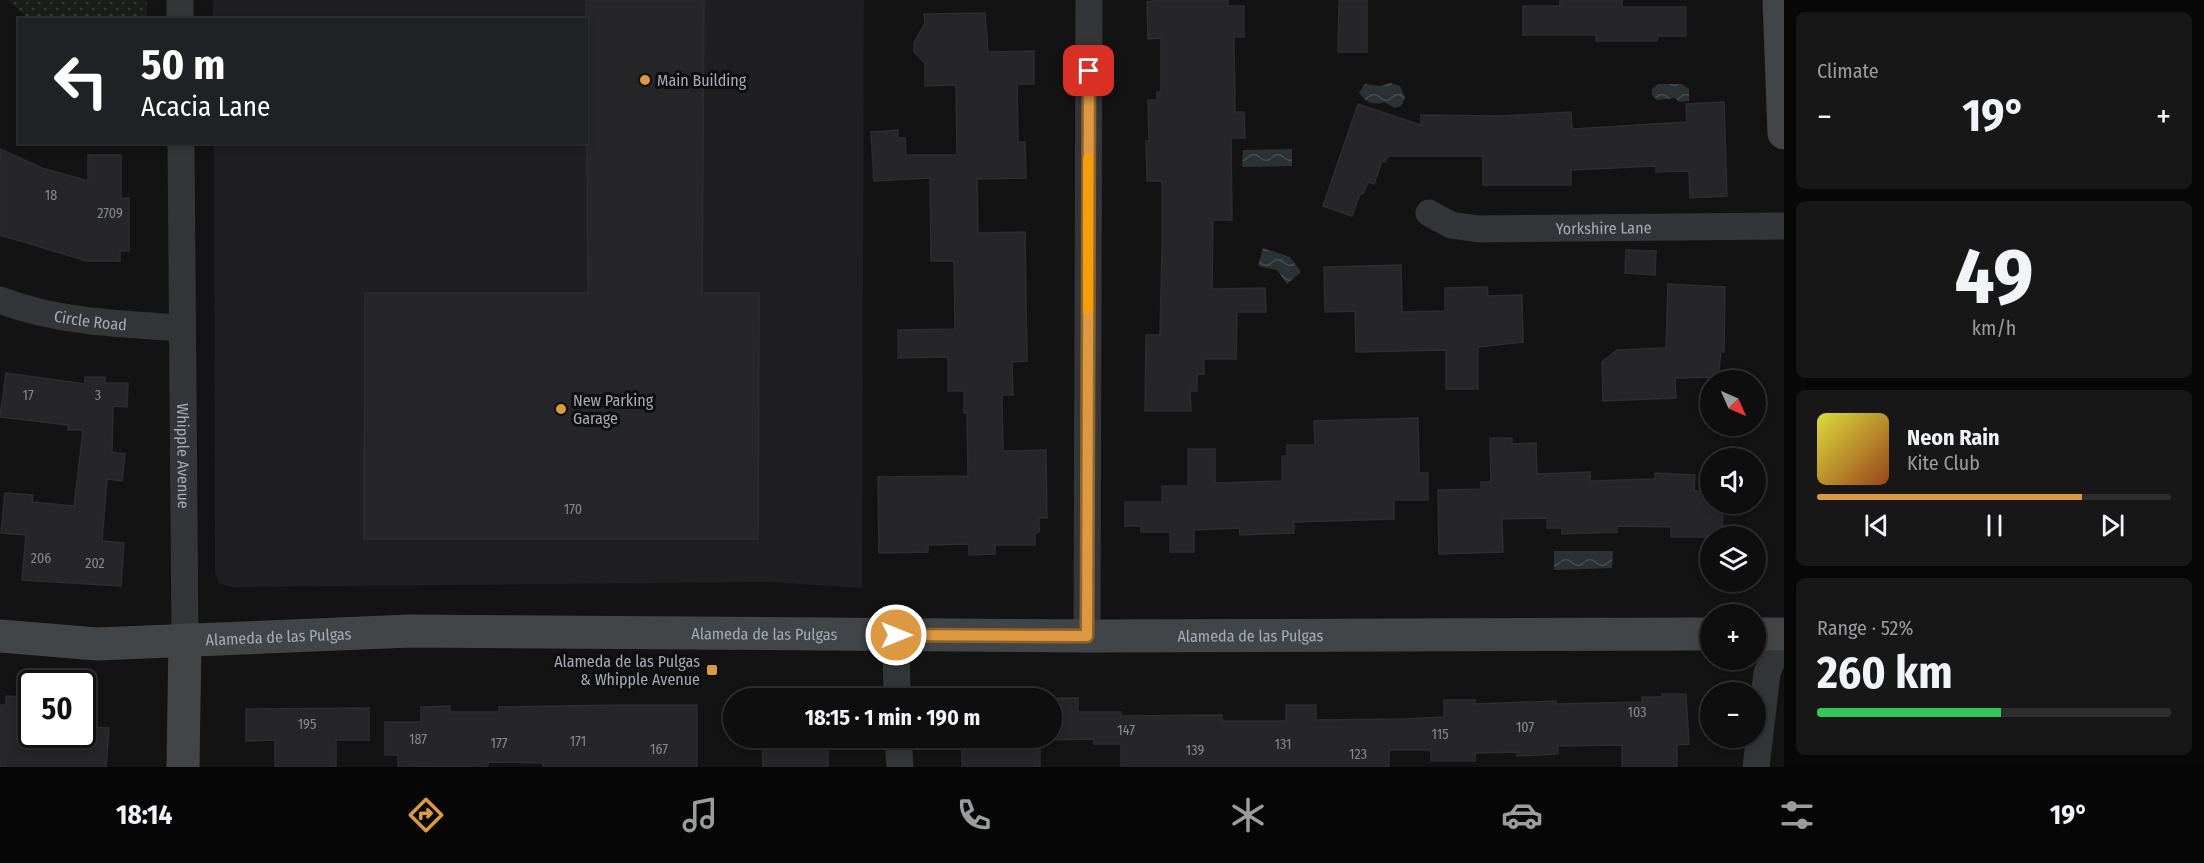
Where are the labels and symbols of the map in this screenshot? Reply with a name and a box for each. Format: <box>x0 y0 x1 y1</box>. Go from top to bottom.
pin <box>1063 45 1114 96</box>
place label: Main Building <box>657 71 747 90</box>
marker: Main Building <box>638 73 652 87</box>
house number: 18 <box>45 187 57 204</box>
house number: 2709 <box>97 205 123 222</box>
street label: Yorkshire Lane <box>1556 218 1652 238</box>
street label: Circle Road <box>52 306 128 334</box>
north arrow <box>1700 370 1766 436</box>
house number: 17 <box>22 387 34 404</box>
house number: 3 <box>95 387 101 404</box>
place label: New Parking Garage <box>573 391 654 428</box>
marker: New Parking Garage <box>554 402 568 416</box>
street label: Whipple Avenue <box>174 403 193 509</box>
house number: 170 <box>564 501 582 518</box>
house number: 206 <box>31 550 51 567</box>
house number: 202 <box>85 555 105 572</box>
position arrow <box>864 603 928 667</box>
street label: Alameda de las Pulgas <box>205 624 352 649</box>
street label: Alameda de las Pulgas <box>691 624 838 644</box>
street label: Alameda de las Pulgas <box>1177 626 1324 645</box>
place label: Alameda de las Pulgas & Whipple Avenue <box>554 652 700 689</box>
marker: Alameda de las Pulgas & Whipple Avenue <box>705 663 719 677</box>
speed limit sign: 50 <box>18 670 96 748</box>
house number: 103 <box>1628 704 1646 721</box>
house number: 195 <box>298 716 316 733</box>
house number: 107 <box>1516 719 1534 736</box>
house number: 147 <box>1117 722 1135 739</box>
house number: 115 <box>1431 726 1449 743</box>
house number: 187 <box>409 731 427 748</box>
house number: 171 <box>570 733 586 750</box>
house number: 177 <box>491 735 508 752</box>
house number: 131 <box>1275 736 1291 753</box>
house number: 167 <box>650 741 668 758</box>
house number: 139 <box>1186 742 1204 759</box>
house number: 123 <box>1349 746 1367 763</box>

